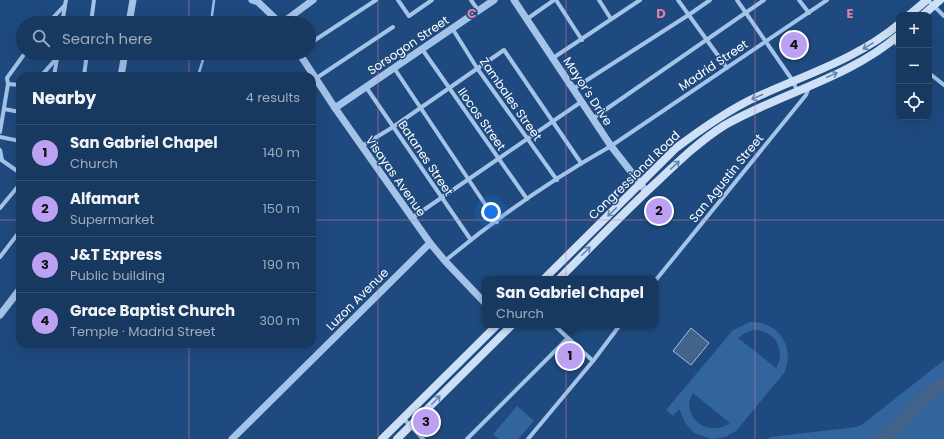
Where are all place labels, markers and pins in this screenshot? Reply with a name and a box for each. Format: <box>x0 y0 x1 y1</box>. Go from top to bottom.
pin: 4 <box>781 30 807 60</box>
pin: 2 <box>646 196 672 226</box>
pin: 1 <box>557 341 583 371</box>
pin: 3 <box>413 407 439 437</box>

